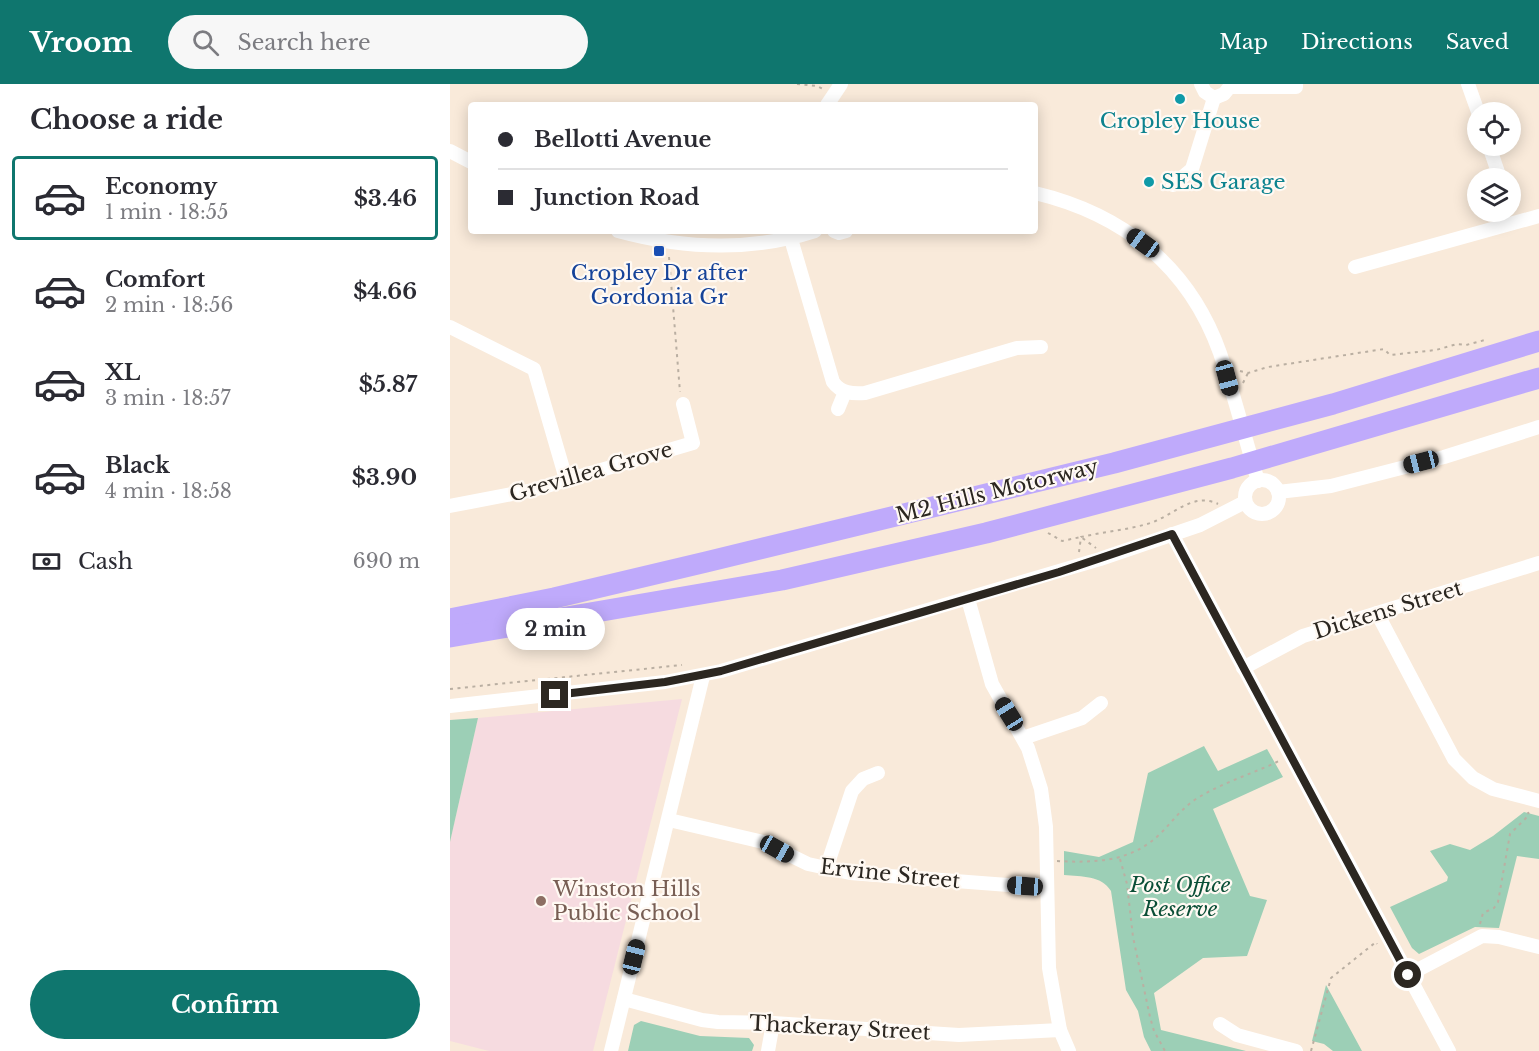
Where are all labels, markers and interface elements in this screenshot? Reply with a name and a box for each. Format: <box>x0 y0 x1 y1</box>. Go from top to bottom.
search box <box>168 15 588 69</box>
text: Vroom <box>30 25 132 60</box>
icon: search <box>189 26 222 59</box>
text: Search here <box>237 29 371 56</box>
text: Map <box>1219 29 1268 55</box>
text: Directions <box>1301 29 1413 55</box>
text: Saved <box>1446 29 1509 55</box>
marker: Cropley House <box>1173 92 1187 106</box>
map controls <box>1467 102 1521 222</box>
button: locate <box>1467 102 1521 156</box>
text: Choose a ride <box>30 103 223 136</box>
place label: Cropley House <box>1100 108 1260 134</box>
text: Bellotti Avenue <box>534 126 711 153</box>
button: layers <box>1467 168 1521 222</box>
place label: SES Garage <box>1161 169 1285 195</box>
icon: car <box>33 171 87 225</box>
text: Economy <box>105 173 217 200</box>
marker: SES Garage <box>1142 175 1156 189</box>
text: Junction Road <box>534 184 699 211</box>
text: $3.46 <box>354 185 417 212</box>
text: 1 min · 18:55 <box>105 200 228 224</box>
car <box>1123 225 1163 261</box>
marker: Cropley Dr after Gordonia Gr <box>652 244 666 258</box>
place label: Cropley Dr after Gordonia Gr <box>571 260 747 310</box>
icon: car <box>33 264 87 318</box>
text: Comfort <box>105 266 205 293</box>
text: $4.66 <box>353 278 417 305</box>
text: 2 min · 18:56 <box>105 293 233 317</box>
icon: car <box>33 357 87 411</box>
car <box>1214 358 1240 398</box>
text: XL <box>105 359 140 386</box>
text: $5.87 <box>359 371 417 398</box>
text: 3 min · 18:57 <box>105 386 230 410</box>
street label: Grevillea Grove <box>506 436 676 508</box>
car <box>1401 449 1441 475</box>
icon: car <box>33 450 87 504</box>
text: Black <box>105 452 170 479</box>
street label: M2 Hills Motorway <box>893 453 1101 529</box>
text: $3.90 <box>352 464 417 491</box>
text: 4 min · 18:58 <box>105 479 232 503</box>
icon: cash <box>30 545 63 578</box>
text: Cash <box>78 548 133 575</box>
text: 690 m <box>353 549 420 573</box>
street label: Dickens Street <box>1310 575 1466 645</box>
callout: 2 min <box>506 608 604 650</box>
text: 2 min <box>524 617 587 641</box>
route end <box>541 681 568 708</box>
car <box>992 694 1026 734</box>
car <box>757 832 797 866</box>
street label: Ervine Street <box>819 854 961 894</box>
park label: Post Office Reserve <box>1129 872 1231 922</box>
place label: Winston Hills Public School <box>552 876 701 926</box>
car <box>1006 876 1044 896</box>
marker: Winston Hills Public School <box>534 894 548 908</box>
car <box>621 937 647 977</box>
route start <box>1394 961 1421 988</box>
button: Confirm <box>30 970 420 1039</box>
street label: Thackeray Street <box>749 1010 931 1046</box>

